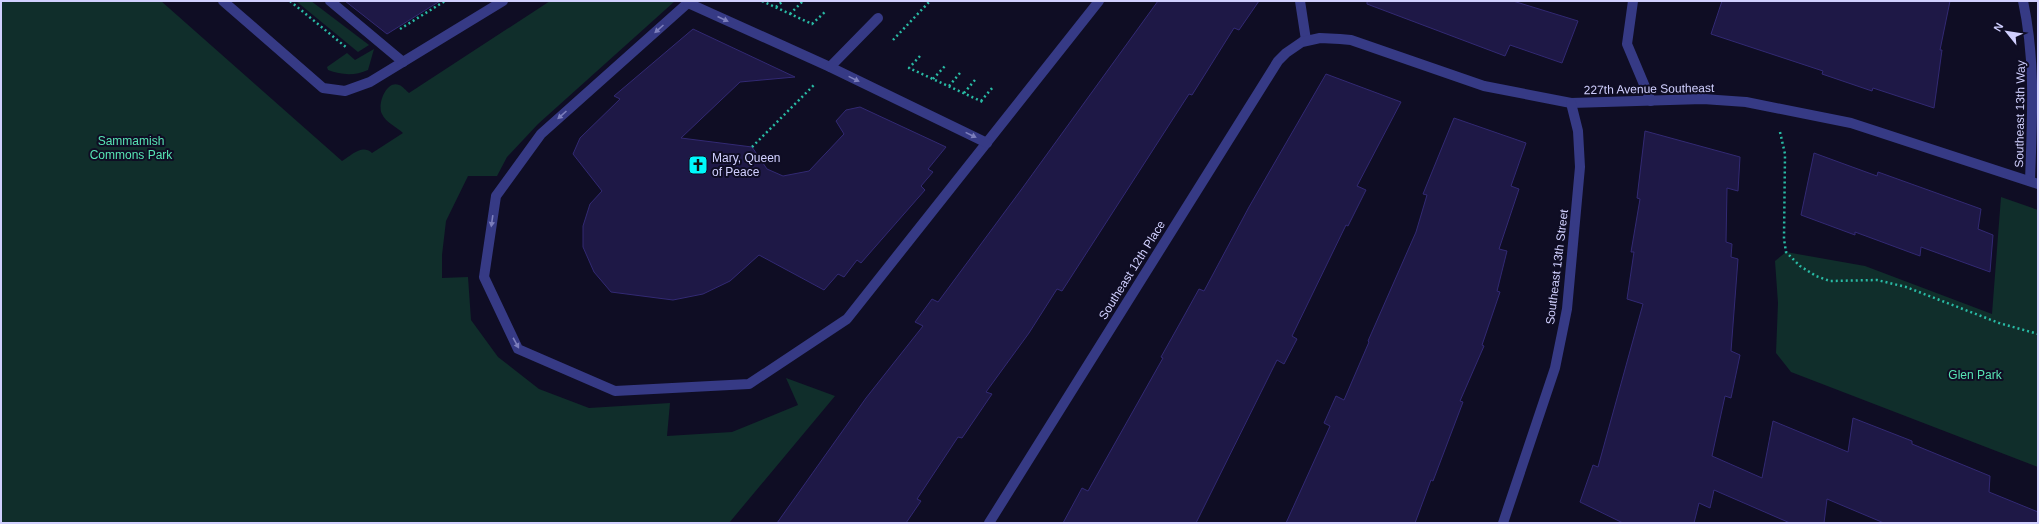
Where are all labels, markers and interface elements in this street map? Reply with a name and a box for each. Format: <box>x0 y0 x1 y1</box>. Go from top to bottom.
north arrow <box>1987 12 2027 52</box>
one-way arrow <box>718 16 729 22</box>
text: N <box>1991 21 2006 33</box>
one-way arrow <box>653 24 664 33</box>
street label: Southeast 13th Way <box>2012 60 2028 168</box>
one-way arrow <box>848 76 860 82</box>
street label: 227th Avenue Southeast <box>1584 81 1715 97</box>
one-way arrow <box>557 111 567 120</box>
one-way arrow <box>966 132 977 138</box>
park label: Sammamish Commons Park <box>90 134 173 162</box>
place label: Mary, Queen of Peace <box>712 151 780 179</box>
church icon: Mary, Queen of Peace <box>687 154 709 176</box>
street label: Southeast 13th Street <box>1543 208 1571 325</box>
one-way arrow <box>489 215 495 227</box>
street label: Southeast 12th Place <box>1096 218 1168 322</box>
one-way arrow <box>512 337 519 349</box>
park label: Glen Park <box>1948 368 2003 382</box>

